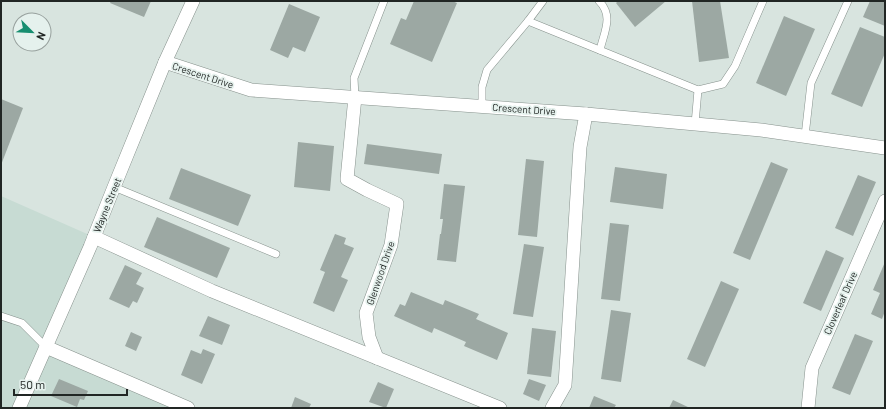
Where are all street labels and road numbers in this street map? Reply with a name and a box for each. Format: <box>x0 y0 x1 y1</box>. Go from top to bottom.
street label: Crescent Drive <box>171 59 235 91</box>
street label: Crescent Drive <box>492 101 556 117</box>
street label: Wayne Street <box>91 176 124 234</box>
street label: Glenwood Drive <box>363 239 397 307</box>
street label: Cloverleaf Drive <box>821 270 859 336</box>

